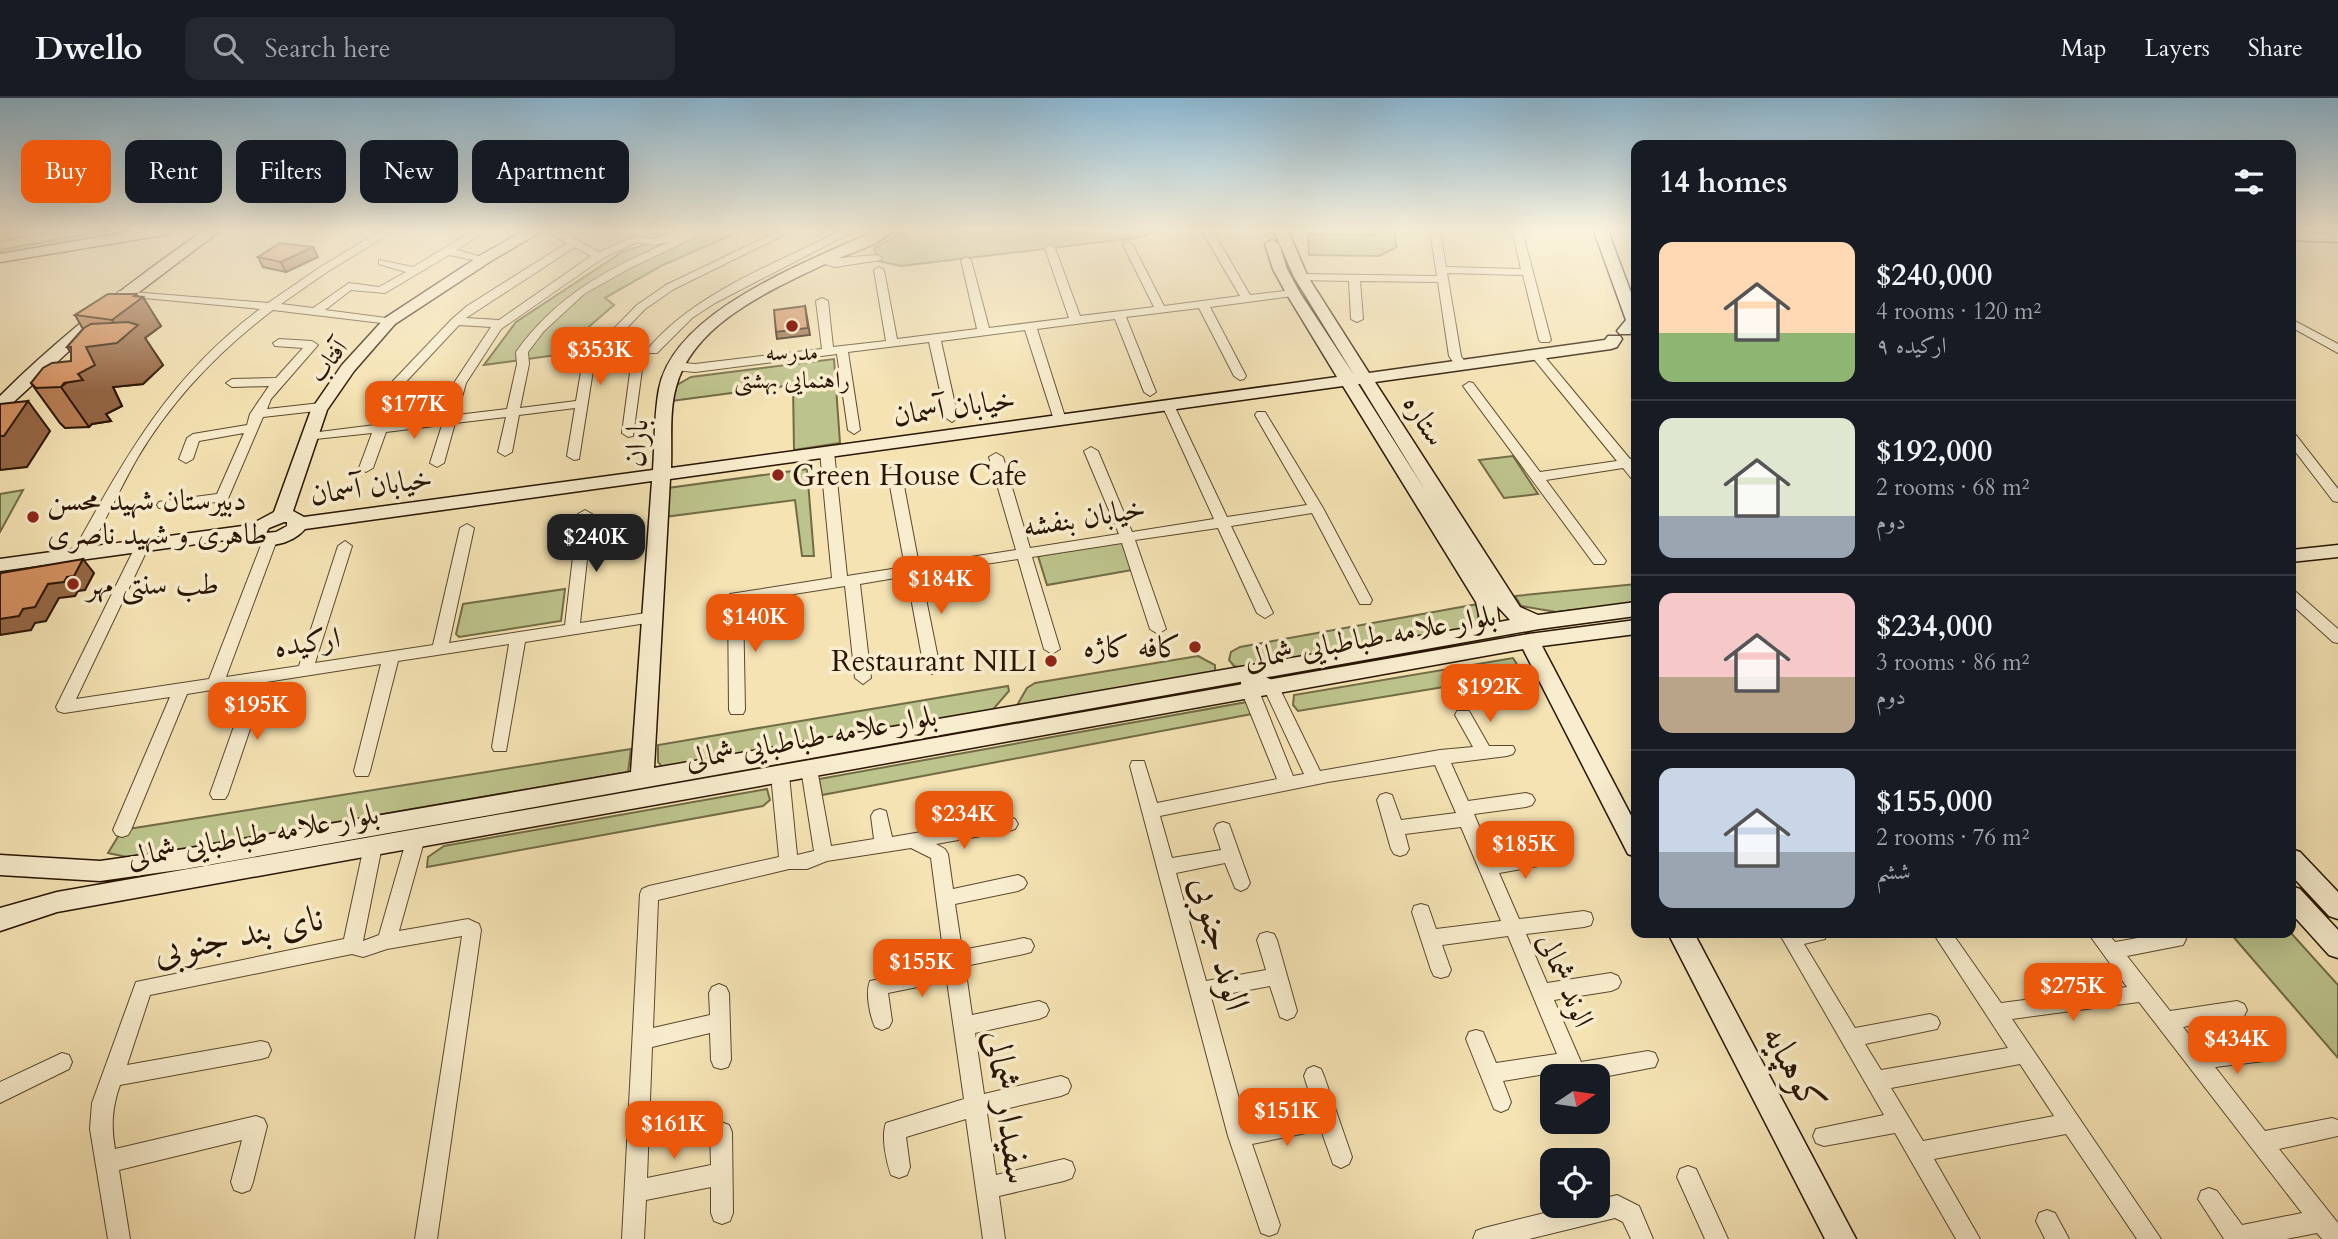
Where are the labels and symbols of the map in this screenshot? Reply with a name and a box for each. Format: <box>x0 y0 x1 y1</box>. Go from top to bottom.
marker: مدرسه راهنمایی بهشتی <box>784 318 800 334</box>
pin: $353K <box>551 328 649 387</box>
street label: آفتاب <box>301 331 357 390</box>
place label: مدرسه راهنمایی بهشتی <box>734 336 850 397</box>
street label: خیابان آسمان <box>890 379 1018 436</box>
pin: $177K <box>365 382 463 441</box>
street label: ستاره <box>1393 386 1456 454</box>
street label: باران <box>614 418 659 469</box>
place label: Green House Cafe <box>792 455 1027 496</box>
street label: خیابان آسمان <box>307 458 435 515</box>
marker: Green House Cafe <box>770 467 786 483</box>
place label: دبیرستان شهید محسن طاهری و شهید ناصری <box>47 480 267 555</box>
street label: خیابان بنفشه <box>1020 488 1148 547</box>
marker: دبیرستان شهید محسن طاهری و شهید ناصری <box>25 509 41 525</box>
pin: $240K <box>547 514 645 574</box>
pin: $184K <box>892 556 990 616</box>
place label: طب سنتی مهر <box>84 564 219 606</box>
marker: طب سنتی مهر <box>65 576 81 592</box>
pin: $140K <box>706 594 804 654</box>
street label: بلوار علامه طباطبایی شمالی <box>1241 595 1499 680</box>
street label: ارکیده <box>271 617 343 668</box>
place label: کافه کاژه <box>1083 627 1181 668</box>
marker: کافه کاژه <box>1187 639 1203 655</box>
place label: Restaurant NILI <box>831 641 1037 682</box>
marker: Restaurant NILI <box>1043 653 1059 669</box>
pin: $192K <box>1441 664 1539 724</box>
pin: $195K <box>208 682 306 742</box>
street label: بلوار علامه طباطبایی شمالی <box>682 695 940 780</box>
pin: $234K <box>915 792 1013 851</box>
street label: بلوار علامه طباطبایی شمالی <box>124 793 382 878</box>
pin: $185K <box>1476 822 1574 881</box>
street label: الوند جنوبی <box>1177 870 1262 1016</box>
street label: نای بند جنوبی <box>149 893 328 978</box>
street label: الوند شمالی <box>1527 927 1604 1034</box>
pin: $155K <box>873 940 971 999</box>
pin: $275K <box>2024 964 2122 1023</box>
street label: کوهپایه <box>1750 1016 1838 1121</box>
pin: $434K <box>2188 1016 2286 1076</box>
street label: سفیدار شمالی <box>972 1027 1044 1187</box>
north arrow <box>1540 1064 1610 1134</box>
pin: $151K <box>1238 1088 1336 1148</box>
pin: $161K <box>625 1102 723 1161</box>

